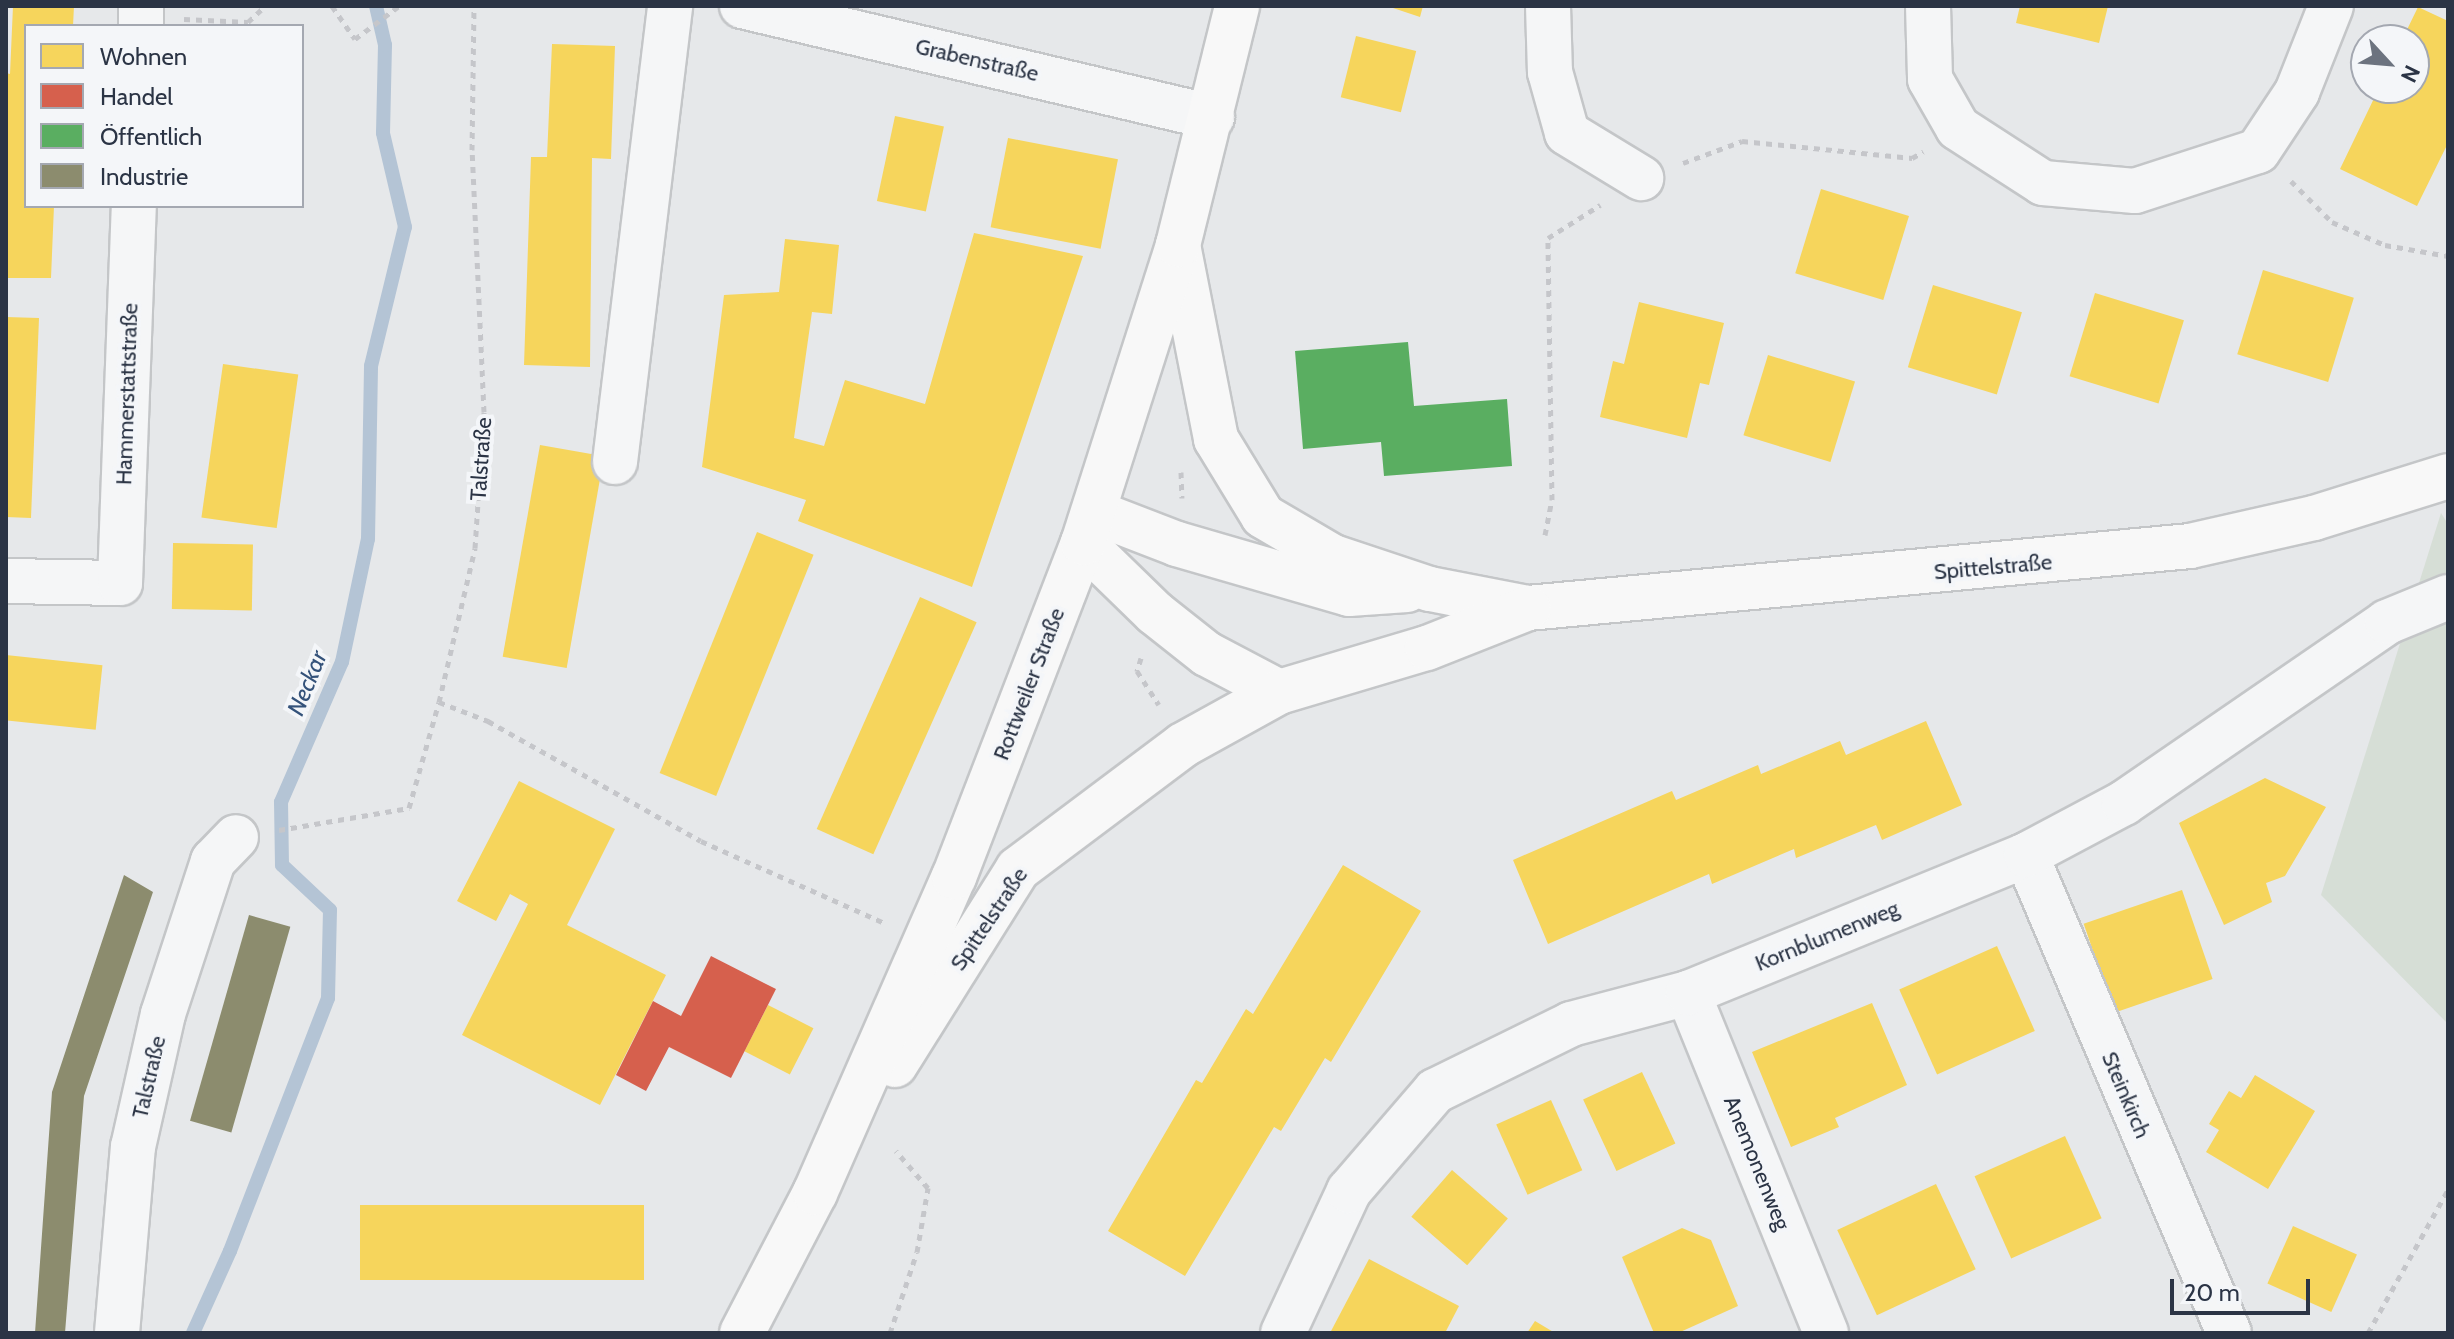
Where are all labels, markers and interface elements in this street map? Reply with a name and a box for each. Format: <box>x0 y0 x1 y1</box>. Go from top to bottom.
legend <box>24 24 304 208</box>
north arrow <box>2350 24 2430 104</box>
street label: Grabenstraße <box>913 33 1041 87</box>
text: Wohnen <box>100 42 187 71</box>
text: N <box>2395 61 2426 87</box>
text: Handel <box>100 82 173 111</box>
text: Öffentlich <box>100 122 202 151</box>
text: Industrie <box>100 162 188 191</box>
street label: Hammerstattstraße <box>111 303 143 485</box>
street label: Talstraße <box>465 416 497 502</box>
street label: Spittelstraße <box>1933 549 2053 585</box>
street label: Rottweiler Straße <box>988 604 1070 764</box>
water label: Neckar <box>281 647 333 719</box>
street label: Spittelstraße <box>945 862 1033 976</box>
street label: Kornblumenweg <box>1751 895 1903 977</box>
street label: Talstraße <box>127 1033 171 1121</box>
street label: Steinkirch <box>2096 1048 2156 1142</box>
street label: Anemonenweg <box>1718 1092 1796 1234</box>
scale bar <box>2174 1263 2314 1313</box>
text: 20 m <box>2184 1278 2240 1307</box>

